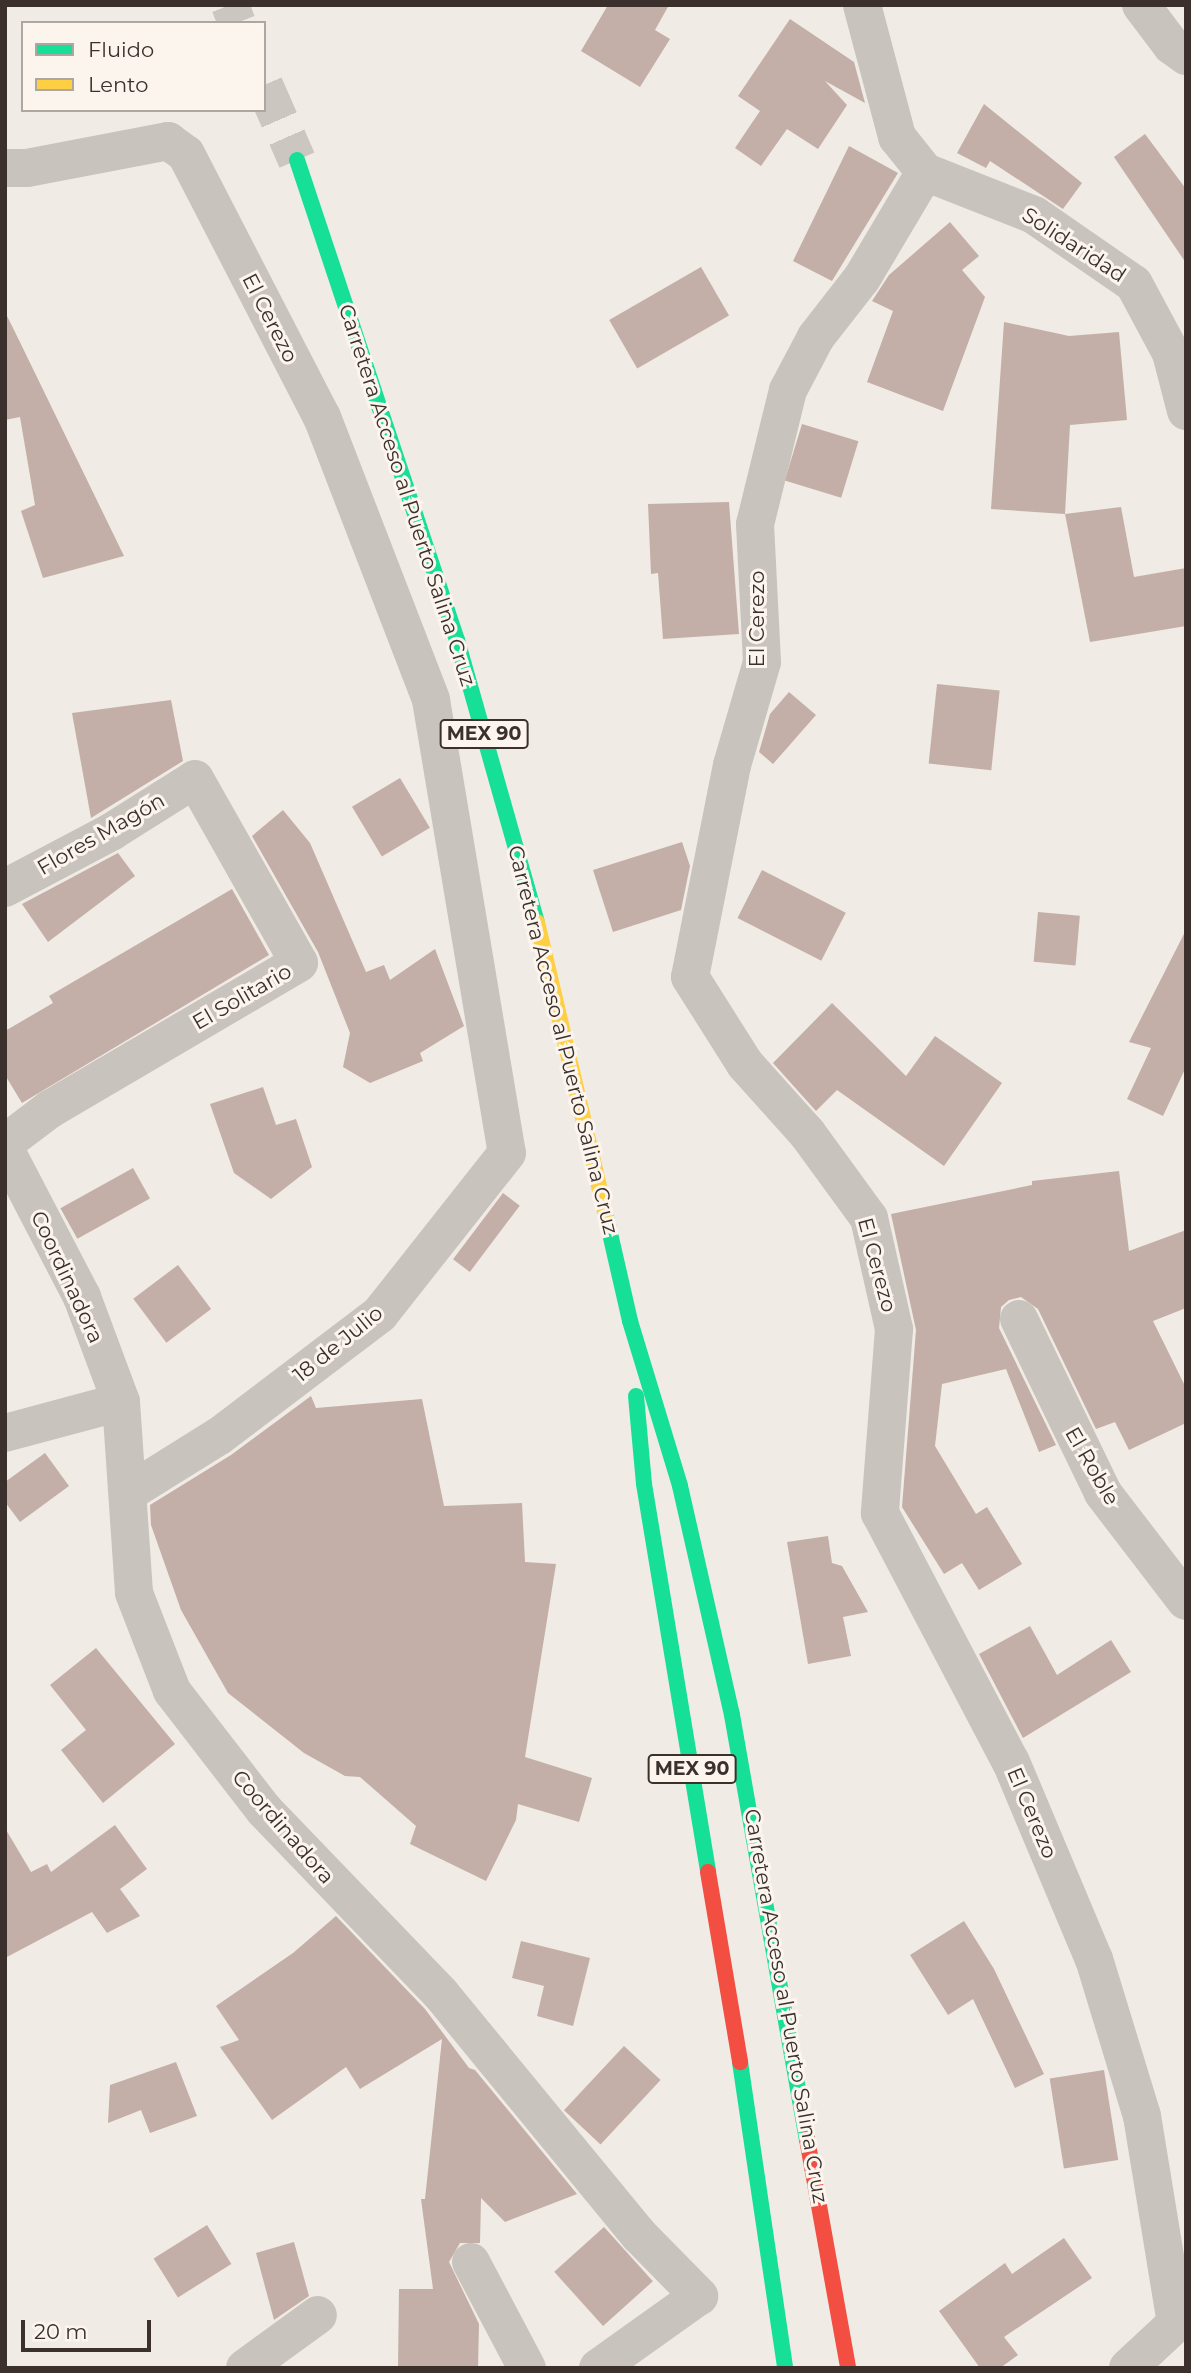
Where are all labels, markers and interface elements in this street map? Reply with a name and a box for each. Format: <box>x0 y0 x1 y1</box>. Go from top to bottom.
legend <box>21 21 266 112</box>
text: Fluido <box>88 37 154 62</box>
text: Lento <box>88 72 148 97</box>
street label: Solidaridad <box>1017 202 1131 288</box>
street label: El Cerezo <box>237 269 303 367</box>
street label: Carretera Acceso al Puerto Salina Cruz <box>333 301 481 689</box>
street label: El Cerezo <box>744 571 770 667</box>
road number: MEX 90 <box>438 719 530 750</box>
street label: Flores Magón <box>33 787 169 881</box>
street label: Carretera Acceso al Puerto Salina Cruz <box>502 843 624 1237</box>
street label: El Solitario <box>188 959 296 1035</box>
street label: Coordinadora <box>25 1207 109 1347</box>
street label: El Cerezo <box>852 1215 902 1315</box>
street label: 18 de Julio <box>288 1300 388 1388</box>
street label: El Roble <box>1060 1422 1124 1510</box>
road number: MEX 90 <box>646 1754 738 1784</box>
street label: El Cerezo <box>1002 1764 1062 1862</box>
street label: Coordinadora <box>227 1765 339 1889</box>
street label: Carretera Acceso al Puerto Salina Cruz <box>739 1807 833 2205</box>
scale bar <box>24 2306 154 2350</box>
text: 20 m <box>34 2319 88 2344</box>

